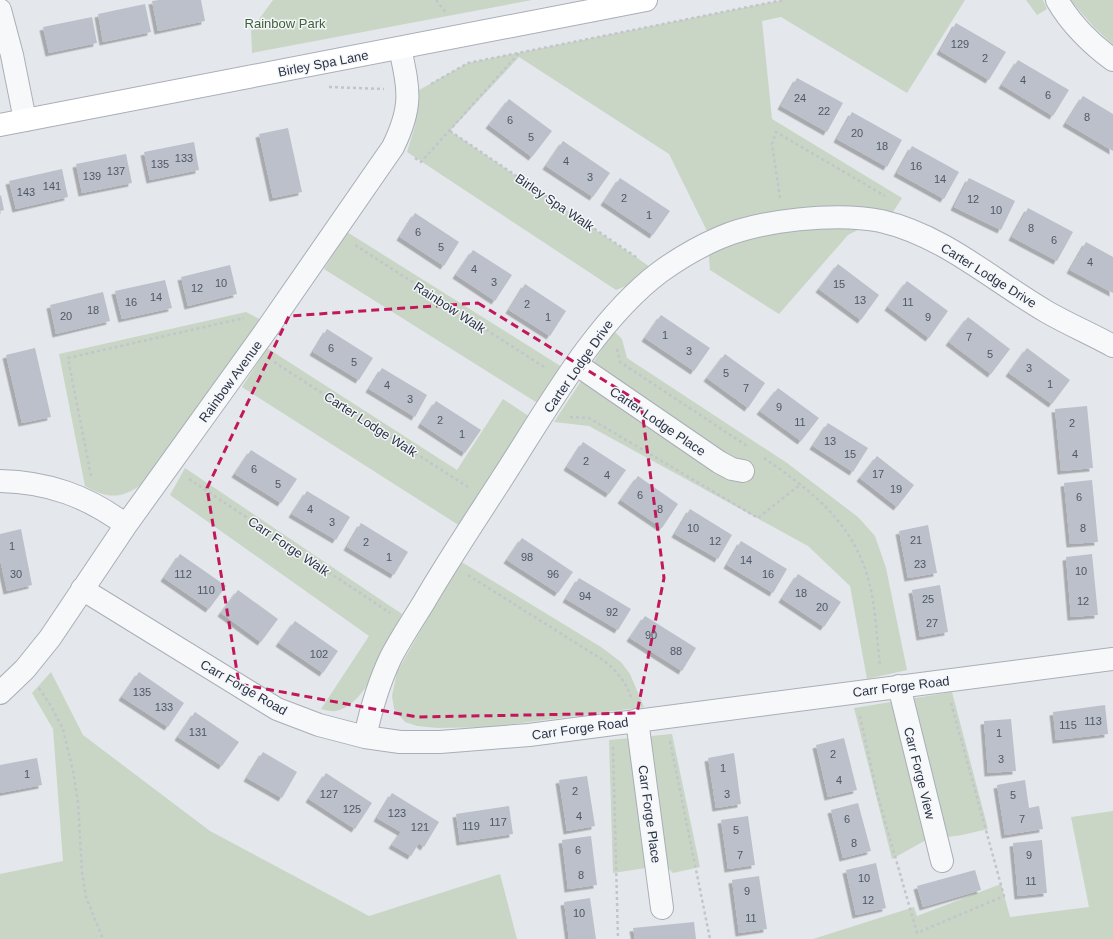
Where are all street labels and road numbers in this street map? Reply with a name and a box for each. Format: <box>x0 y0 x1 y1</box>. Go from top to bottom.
street label: Birley Spa Lane <box>277 47 370 80</box>
street label: Birley Spa Walk <box>513 171 597 234</box>
street label: Carter Lodge Drive <box>938 240 1039 311</box>
street label: Rainbow Walk <box>411 279 489 336</box>
street label: Carter Lodge Drive <box>541 317 616 416</box>
street label: Rainbow Avenue <box>196 338 265 425</box>
street label: Carter Lodge Place <box>607 384 708 459</box>
street label: Carter Lodge Walk <box>321 389 420 460</box>
street label: Carr Forge Walk <box>245 514 333 579</box>
street label: Carr Forge Road <box>198 657 290 718</box>
street label: Carr Forge Road <box>852 673 950 700</box>
street label: Carr Forge Road <box>531 714 629 743</box>
street label: Carr Forge View <box>901 726 938 821</box>
street label: Carr Forge Place <box>635 764 664 864</box>

